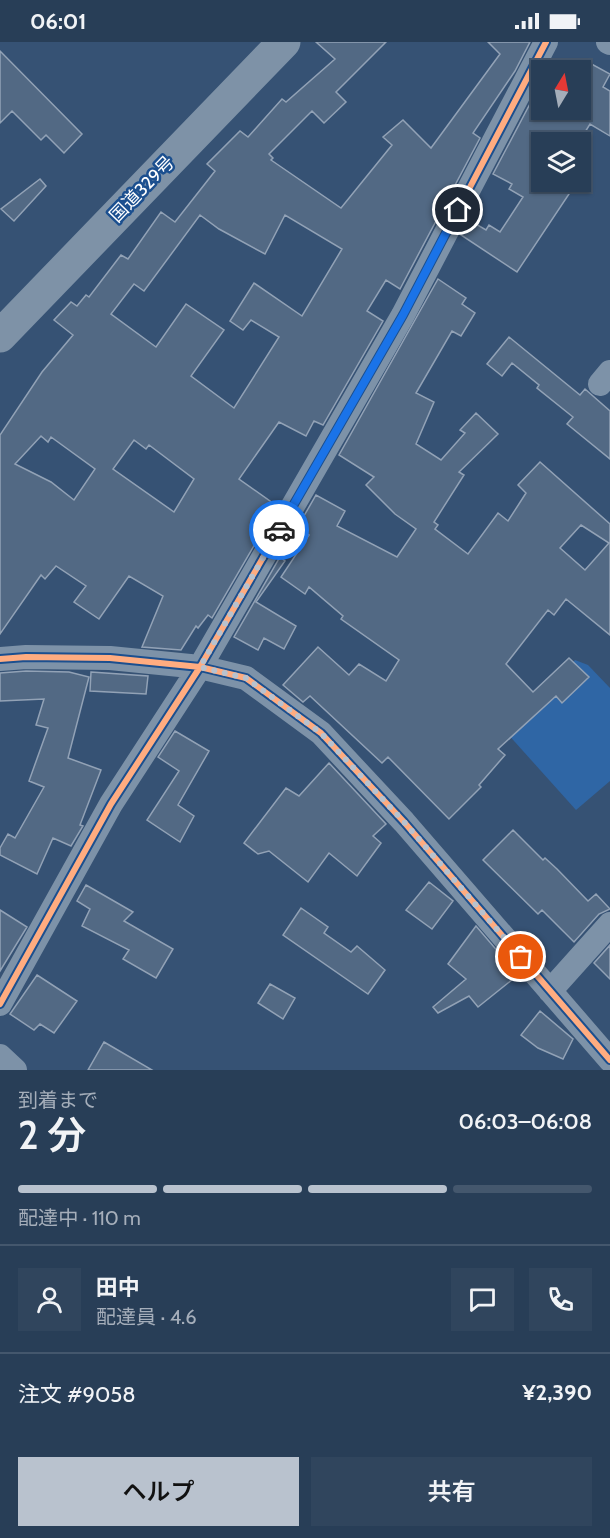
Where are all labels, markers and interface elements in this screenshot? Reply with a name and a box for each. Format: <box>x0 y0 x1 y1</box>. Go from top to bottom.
text: 06:01 <box>30 8 86 35</box>
north arrow <box>531 60 591 120</box>
map controls <box>531 60 591 192</box>
button: layers <box>531 132 591 192</box>
street label: 国道329号 <box>105 151 179 227</box>
pin <box>432 184 483 235</box>
icon: home <box>441 193 474 226</box>
courier <box>249 500 309 560</box>
icon: car <box>263 514 296 547</box>
pin <box>495 931 546 982</box>
icon: bag <box>504 940 537 973</box>
text: 到着まで <box>18 1088 98 1112</box>
text: 06:03–06:08 <box>459 1108 592 1135</box>
text: 2 分 <box>18 1111 86 1159</box>
text: 配達中 · 110 m <box>18 1206 141 1230</box>
button: person <box>18 1268 81 1331</box>
button: chat <box>451 1268 514 1331</box>
button: phone <box>529 1268 592 1331</box>
text: 田中 <box>96 1274 140 1301</box>
text: 配達員 · 4.6 <box>96 1305 197 1329</box>
text: ¥2,390 <box>522 1379 592 1406</box>
text: 注文 #9058 <box>18 1381 136 1408</box>
button: ヘルプ <box>18 1457 299 1526</box>
button: 共有 <box>311 1457 592 1526</box>

